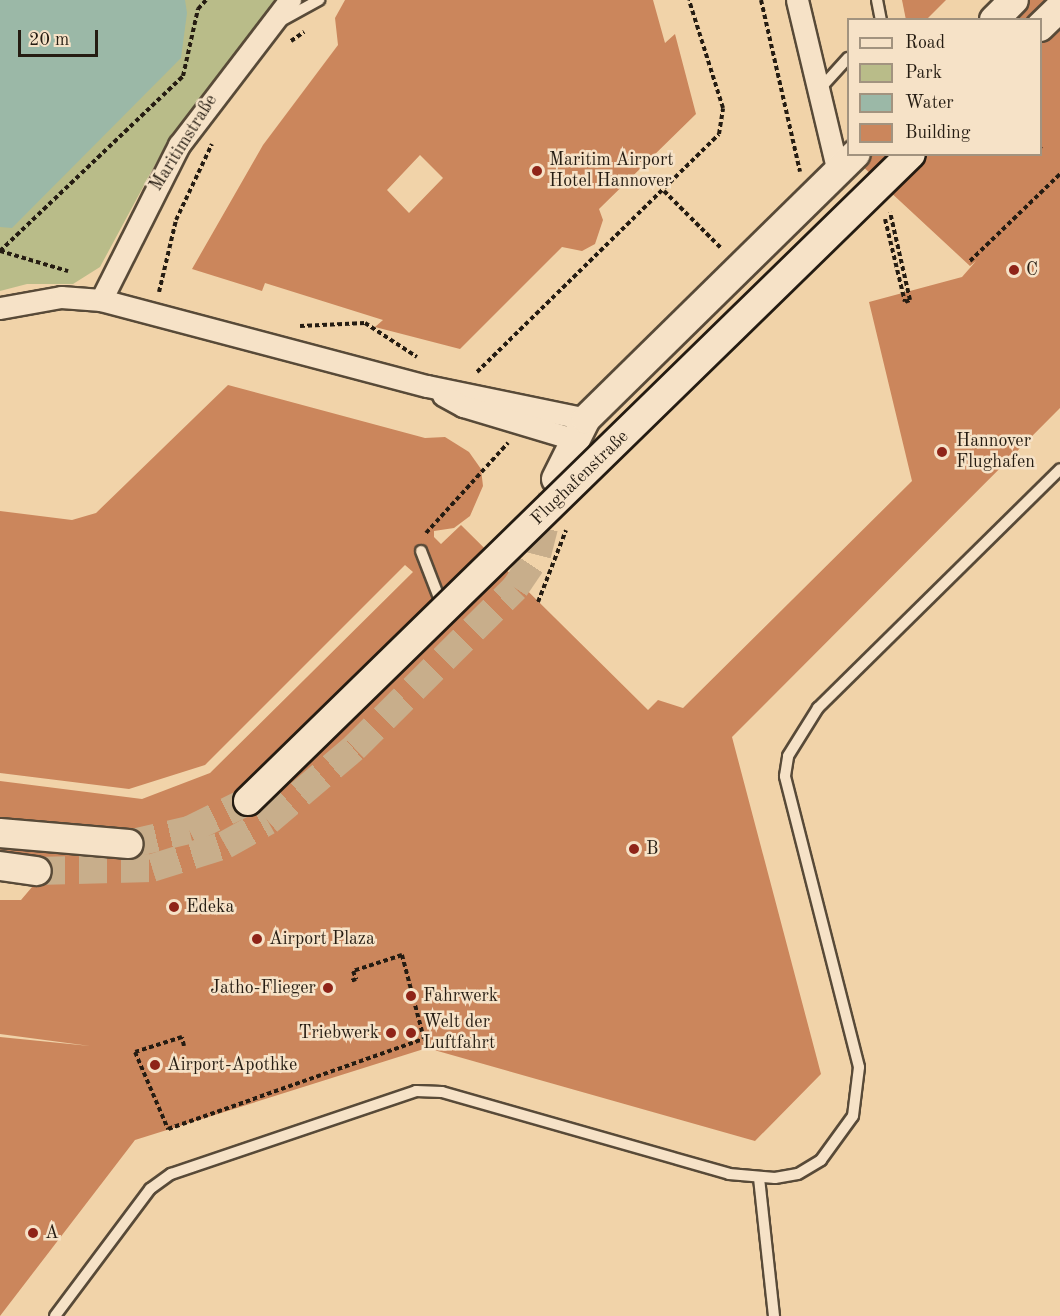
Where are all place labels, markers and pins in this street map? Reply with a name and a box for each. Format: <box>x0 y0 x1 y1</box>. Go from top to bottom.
place label: Maritim Airport Hotel Hannover <box>549 150 674 192</box>
marker: Maritim Airport Hotel Hannover <box>530 164 544 178</box>
place label: C <box>1026 259 1038 281</box>
marker: C <box>1007 263 1021 277</box>
place label: Hannover Flughafen <box>956 431 1035 474</box>
marker: Hannover Flughafen <box>933 443 951 461</box>
place label: B <box>646 838 658 860</box>
marker: B <box>627 842 641 856</box>
place label: Edeka <box>186 896 234 918</box>
marker: Edeka <box>167 900 181 914</box>
place label: Airport Plaza <box>269 928 375 950</box>
marker: Airport Plaza <box>250 932 264 946</box>
place label: Jatho-Flieger <box>210 977 316 999</box>
marker: Jatho-Flieger <box>321 981 335 995</box>
place label: Fahrwerk <box>423 985 498 1007</box>
marker: Fahrwerk <box>404 989 418 1003</box>
place label: Welt der Luftfahrt <box>423 1012 495 1054</box>
place label: Triebwerk <box>299 1022 379 1044</box>
marker: Triebwerk <box>384 1026 398 1040</box>
marker: Welt der Luftfahrt <box>404 1026 418 1040</box>
place label: Airport-Apothke <box>167 1054 297 1076</box>
marker: Airport-Apothke <box>148 1058 162 1072</box>
place label: A <box>45 1222 59 1244</box>
marker: A <box>26 1226 40 1240</box>

